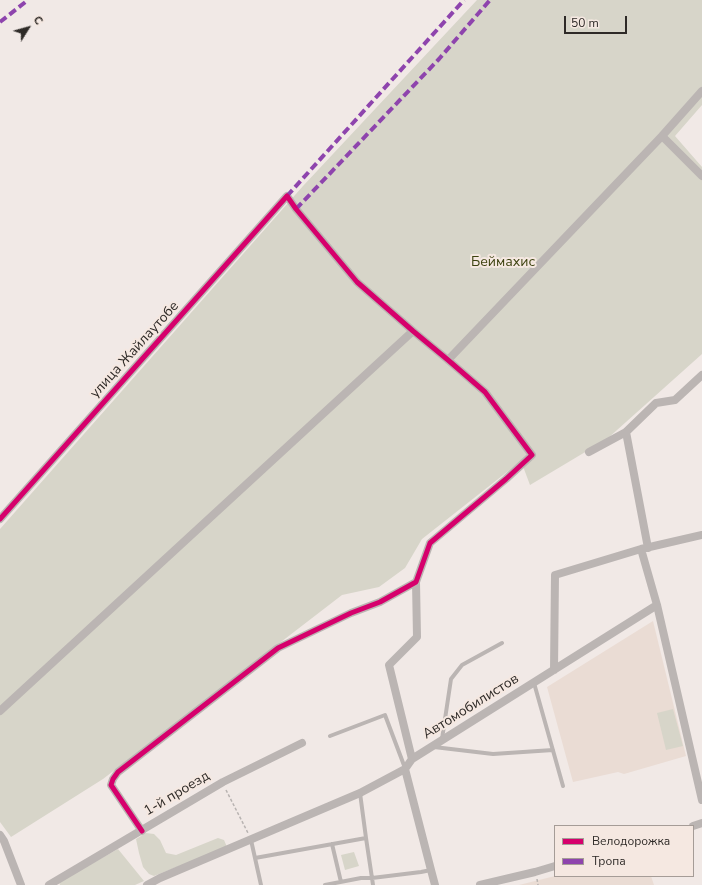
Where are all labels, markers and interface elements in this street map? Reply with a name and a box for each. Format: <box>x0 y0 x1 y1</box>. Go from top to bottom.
north arrow <box>8 8 48 48</box>
scale bar <box>566 8 629 34</box>
text: С <box>30 13 46 28</box>
text: 50 m <box>571 15 599 31</box>
park label: Беймахис <box>471 255 535 271</box>
street label: улица Жайлаутобе <box>87 298 183 402</box>
street label: Автомобилистов <box>420 671 522 743</box>
street label: 1-й проезд <box>141 768 213 820</box>
legend <box>554 825 694 877</box>
text: Велодорожка <box>592 833 670 849</box>
text: Тропа <box>592 853 626 869</box>

